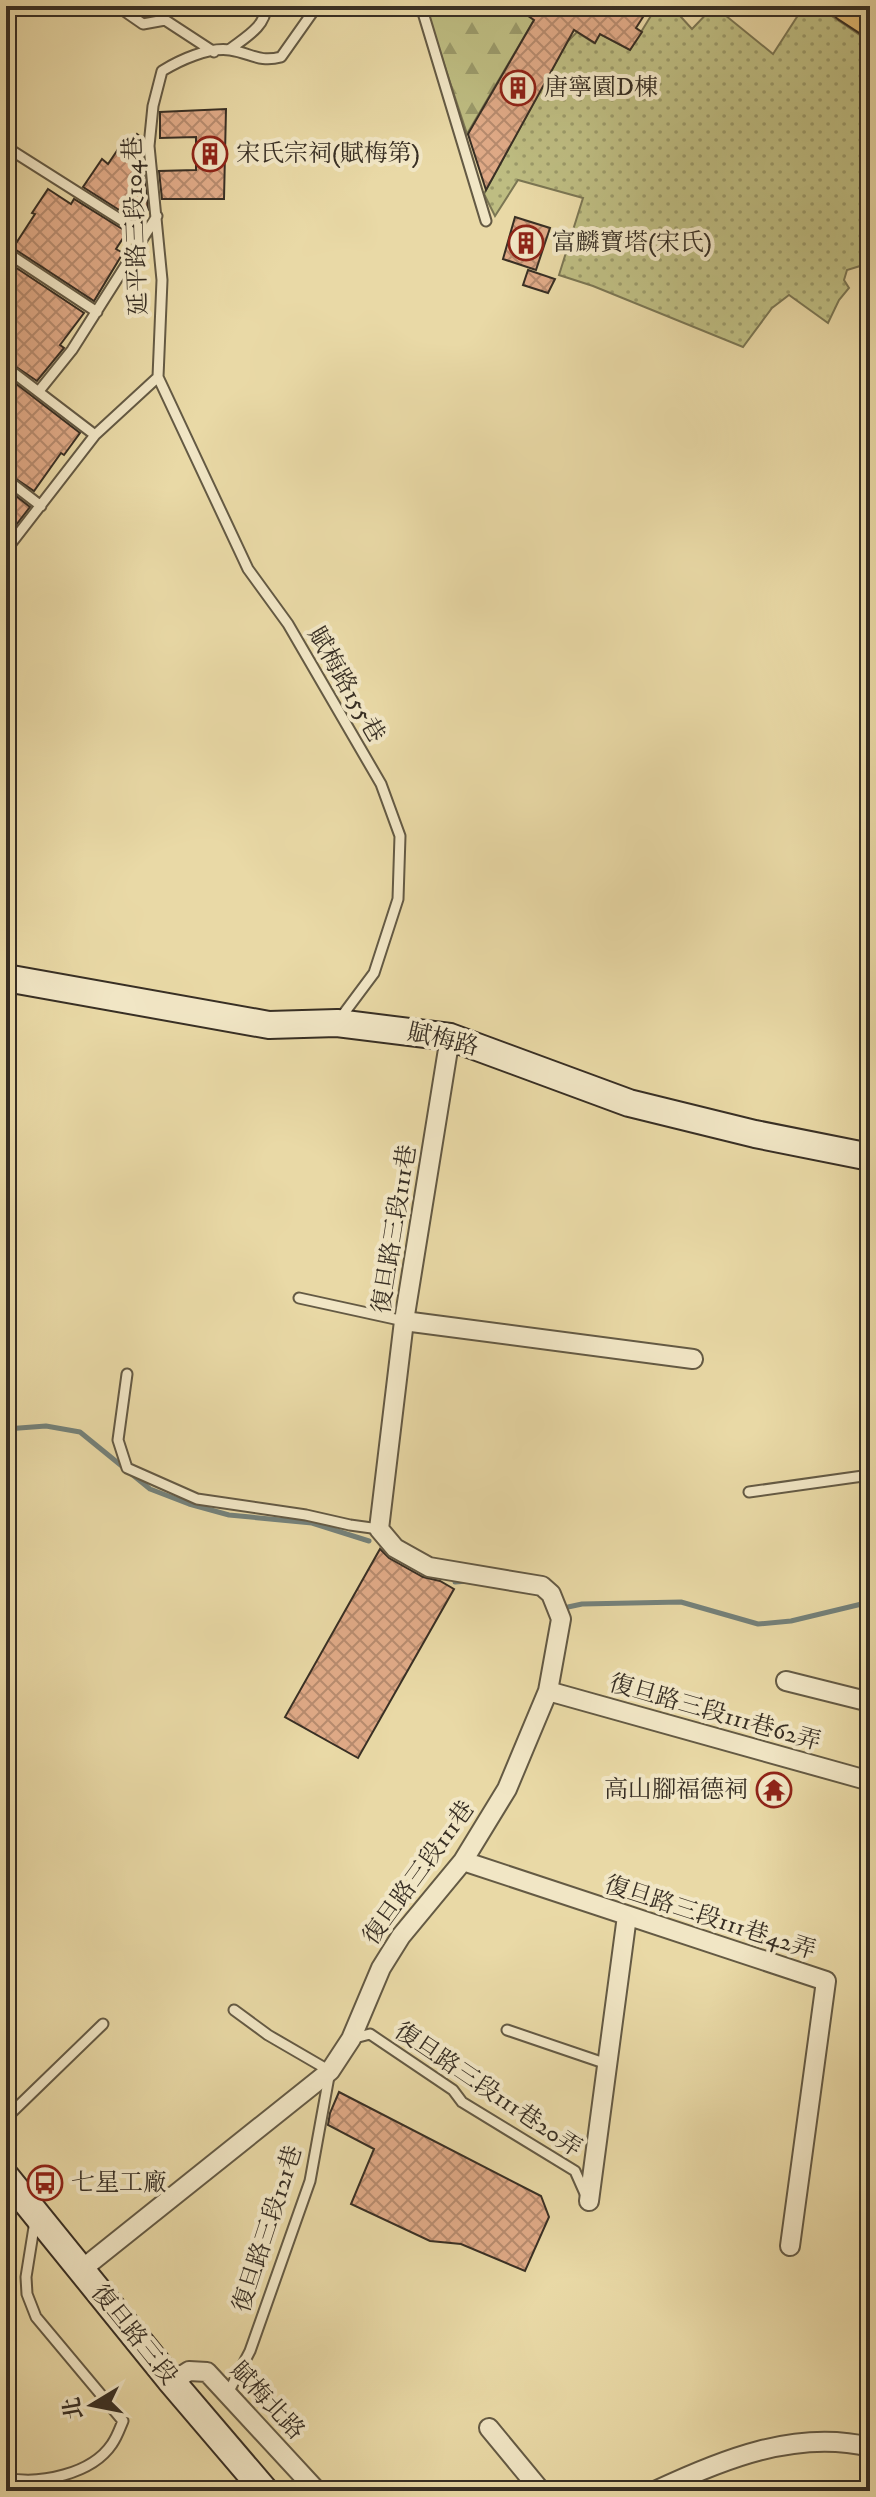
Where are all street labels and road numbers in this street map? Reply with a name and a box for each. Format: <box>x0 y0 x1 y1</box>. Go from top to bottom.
street label: 延平路三段104巷 <box>118 136 154 316</box>
street label: 賦梅路155巷 <box>301 622 391 748</box>
street label: 賦梅路 <box>405 1017 481 1063</box>
street label: 復旦路三段111巷 <box>367 1142 423 1316</box>
street label: 復旦路三段111巷62弄 <box>606 1668 824 1758</box>
street label: 復旦路三段111巷 <box>357 1795 481 1951</box>
street label: 復旦路三段111巷42弄 <box>601 1870 819 1966</box>
street label: 復旦路三段111巷20弄 <box>389 2016 587 2164</box>
street label: 復旦路三段121巷 <box>227 2142 309 2316</box>
street label: 復旦路三段 <box>85 2279 183 2391</box>
street label: 賦梅北路 <box>223 2356 311 2446</box>

